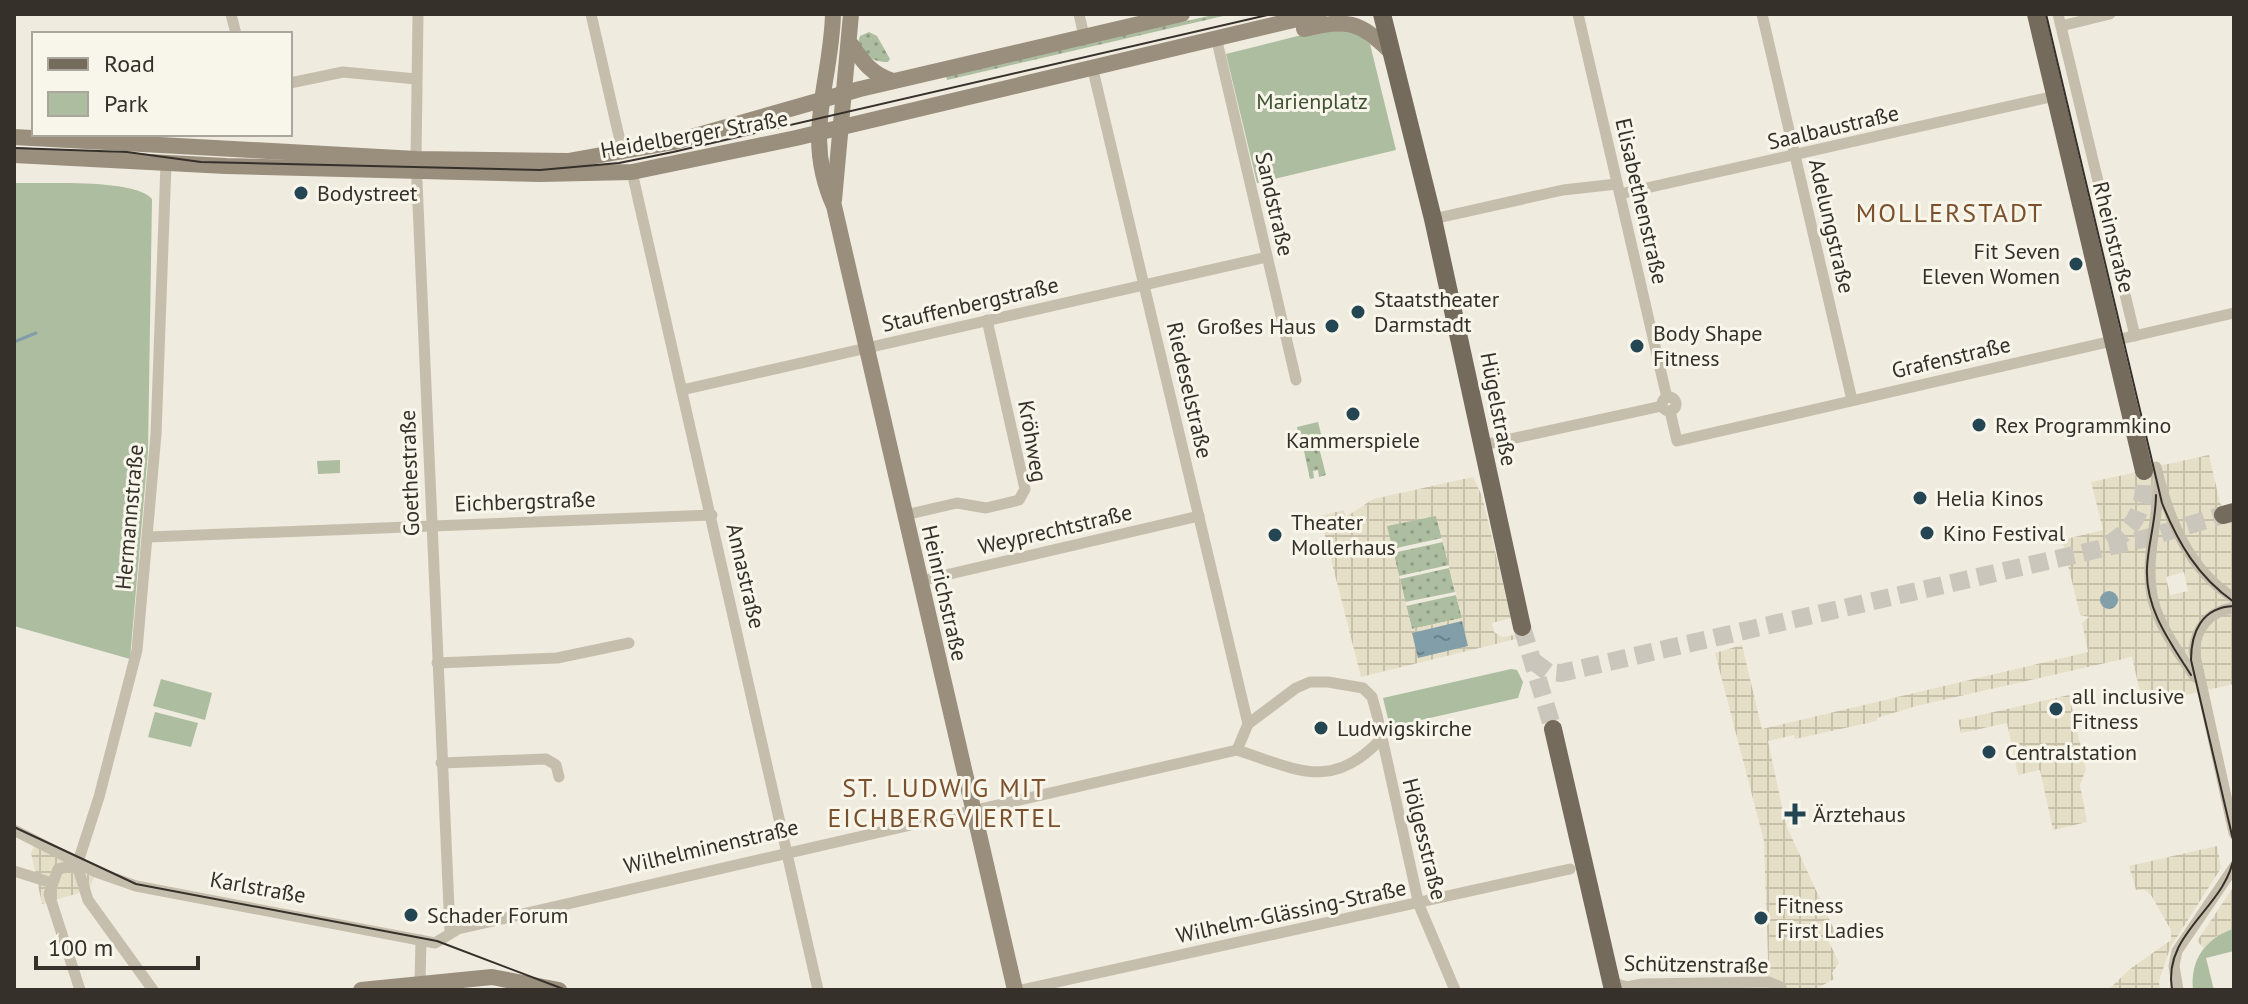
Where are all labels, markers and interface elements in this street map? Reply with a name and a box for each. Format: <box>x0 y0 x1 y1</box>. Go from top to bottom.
legend <box>32 32 292 136</box>
text: Road <box>104 48 155 79</box>
park label: Marienplatz <box>1256 87 1368 115</box>
text: Park <box>104 88 149 119</box>
street label: Saalbaustraße <box>1765 98 1901 156</box>
street label: Heidelberger Straße <box>598 104 790 164</box>
street label: Elisabethenstraße <box>1609 115 1675 287</box>
street label: Sandstraße <box>1249 149 1301 259</box>
street label: Adelungstraße <box>1803 156 1861 296</box>
place label: Bodystreet <box>317 179 418 207</box>
street label: Rheinstraße <box>2087 179 2141 295</box>
marker: Bodystreet <box>292 184 310 202</box>
district label: MOLLERSTADT <box>1856 196 2044 229</box>
place label: Fit Seven Eleven Women <box>1922 237 2060 290</box>
marker: Fit Seven Eleven Women <box>2067 255 2085 273</box>
street label: Stauffenbergstraße <box>879 270 1061 338</box>
place label: Staatstheater Darmstadt <box>1374 285 1500 338</box>
marker: Staatstheater Darmstadt <box>1349 303 1367 321</box>
place label: Großes Haus <box>1197 312 1316 340</box>
marker: Großes Haus <box>1323 317 1341 335</box>
street label: Riedeselstraße <box>1161 319 1219 461</box>
place label: Body Shape Fitness <box>1653 319 1763 372</box>
street label: Grafenstraße <box>1889 330 2013 384</box>
marker: Body Shape Fitness <box>1628 337 1646 355</box>
street label: Hügelstraße <box>1474 350 1524 468</box>
street label: Kröhweg <box>1012 398 1054 484</box>
marker: Kammerspiele <box>1344 405 1362 423</box>
street label: Goethestraße <box>393 409 425 537</box>
place label: Rex Programmkino <box>1995 411 2171 439</box>
marker: Rex Programmkino <box>1970 416 1988 434</box>
place label: Kammerspiele <box>1286 426 1420 454</box>
street label: Hermannstraße <box>109 443 149 591</box>
place label: Helia Kinos <box>1936 484 2043 512</box>
street label: Eichbergstraße <box>454 485 596 517</box>
marker: Helia Kinos <box>1911 489 1929 507</box>
street label: Weyprechtstraße <box>975 498 1135 560</box>
place label: Theater Mollerhaus <box>1291 508 1396 561</box>
place label: Kino Festival <box>1943 519 2066 547</box>
street label: Annastraße <box>720 521 772 631</box>
street label: Heinrichstraße <box>916 522 974 664</box>
marker: Kino Festival <box>1918 524 1936 542</box>
marker: Theater Mollerhaus <box>1266 526 1284 544</box>
place label: all inclusive Fitness <box>2072 682 2184 735</box>
marker: all inclusive Fitness <box>2047 700 2065 718</box>
place label: Ludwigskirche <box>1337 714 1472 742</box>
marker: Ludwigskirche <box>1312 719 1330 737</box>
place label: Centralstation <box>2005 738 2137 766</box>
marker: Centralstation <box>1980 743 1998 761</box>
district label: ST. LUDWIG MIT EICHBERGVIERTEL <box>827 771 1063 834</box>
street label: Hölgesstraße <box>1396 775 1454 903</box>
place label: Ärztehaus <box>1813 800 1906 828</box>
marker: Ärztehaus <box>1784 803 1806 825</box>
street label: Wilhelminenstraße <box>621 812 801 880</box>
street label: Karlstraße <box>208 865 308 909</box>
street label: Wilhelm-Glässing-Straße <box>1173 873 1409 949</box>
place label: Fitness First Ladies <box>1777 891 1884 944</box>
place label: Schader Forum <box>427 901 568 929</box>
marker: Schader Forum <box>402 906 420 924</box>
marker: Fitness First Ladies <box>1752 909 1770 927</box>
scale bar <box>36 920 198 970</box>
text: 100 m <box>48 932 113 963</box>
street label: Schützenstraße <box>1623 949 1769 979</box>

